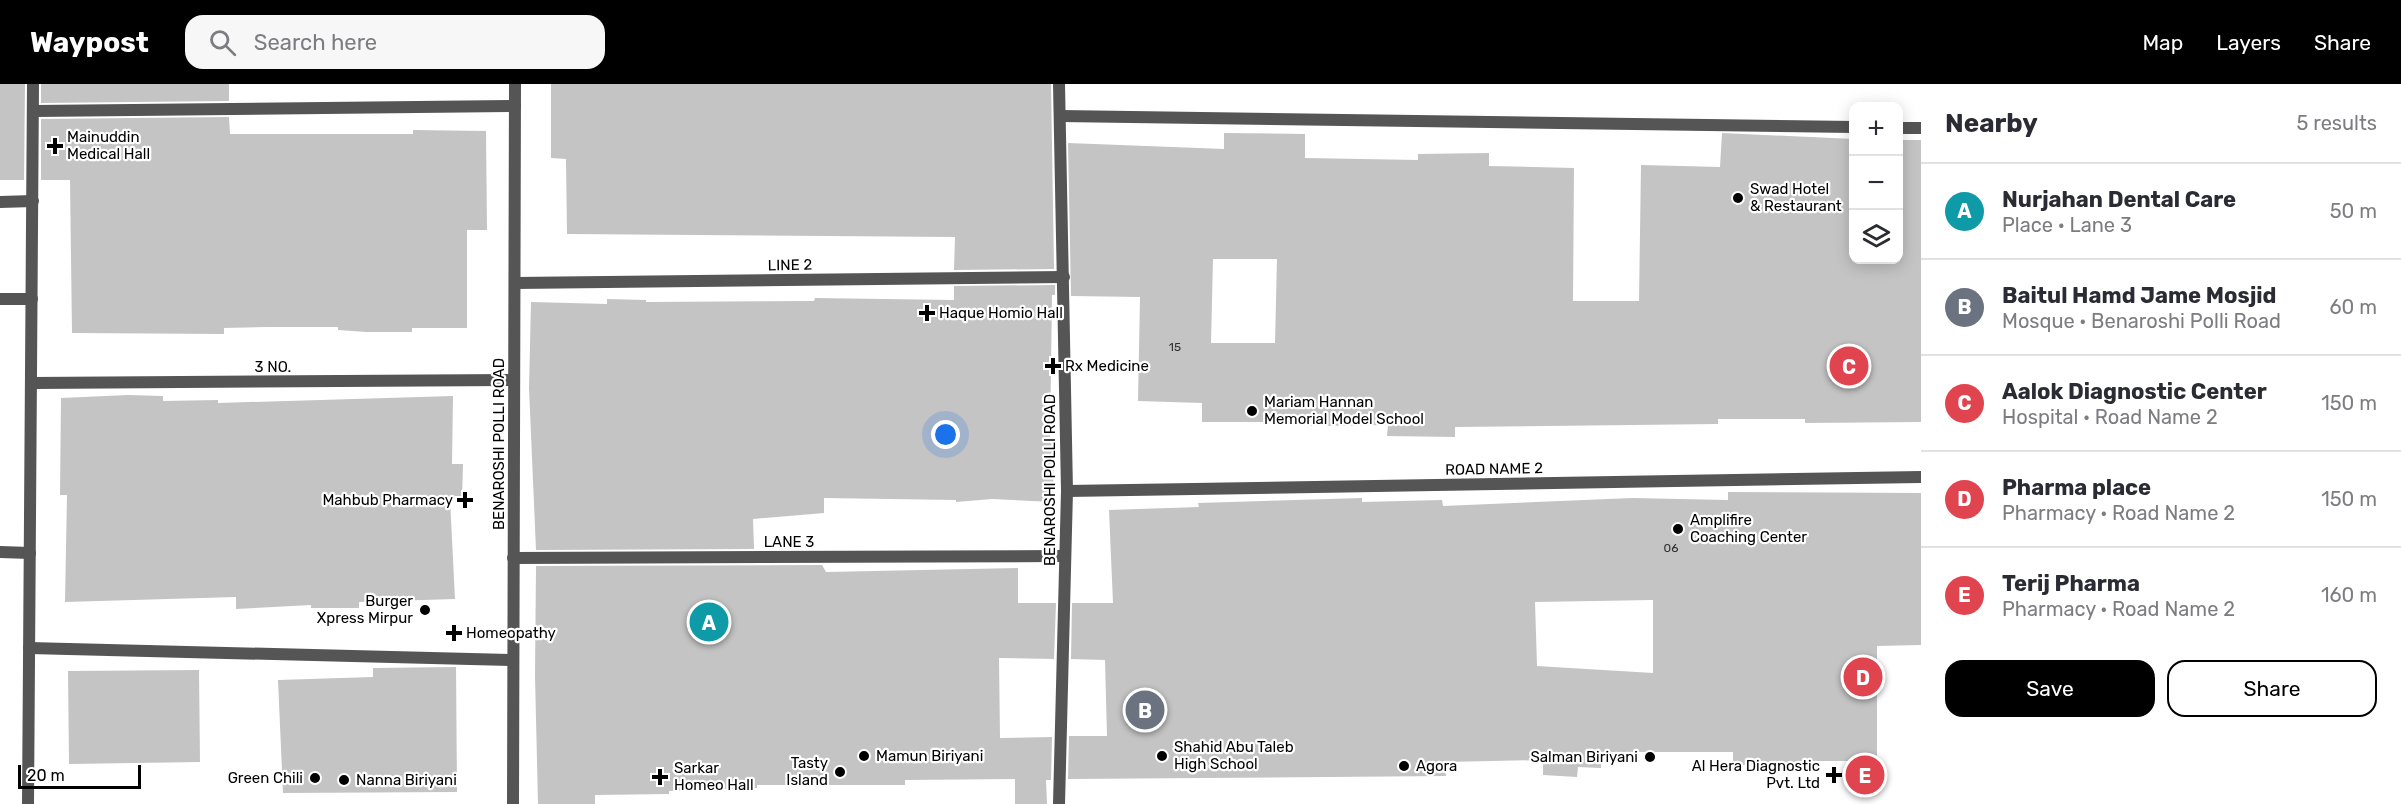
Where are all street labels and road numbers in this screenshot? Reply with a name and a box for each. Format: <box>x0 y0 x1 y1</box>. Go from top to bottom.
street label: LINE 2 <box>768 256 813 274</box>
street label: 3 NO. <box>255 358 291 376</box>
street label: BENAROSHI POLLI ROAD <box>490 358 508 530</box>
street label: BENAROSHI POLLI ROAD <box>1041 394 1059 566</box>
street label: ROAD NAME 2 <box>1445 459 1543 479</box>
street label: LANE 3 <box>764 533 814 551</box>

